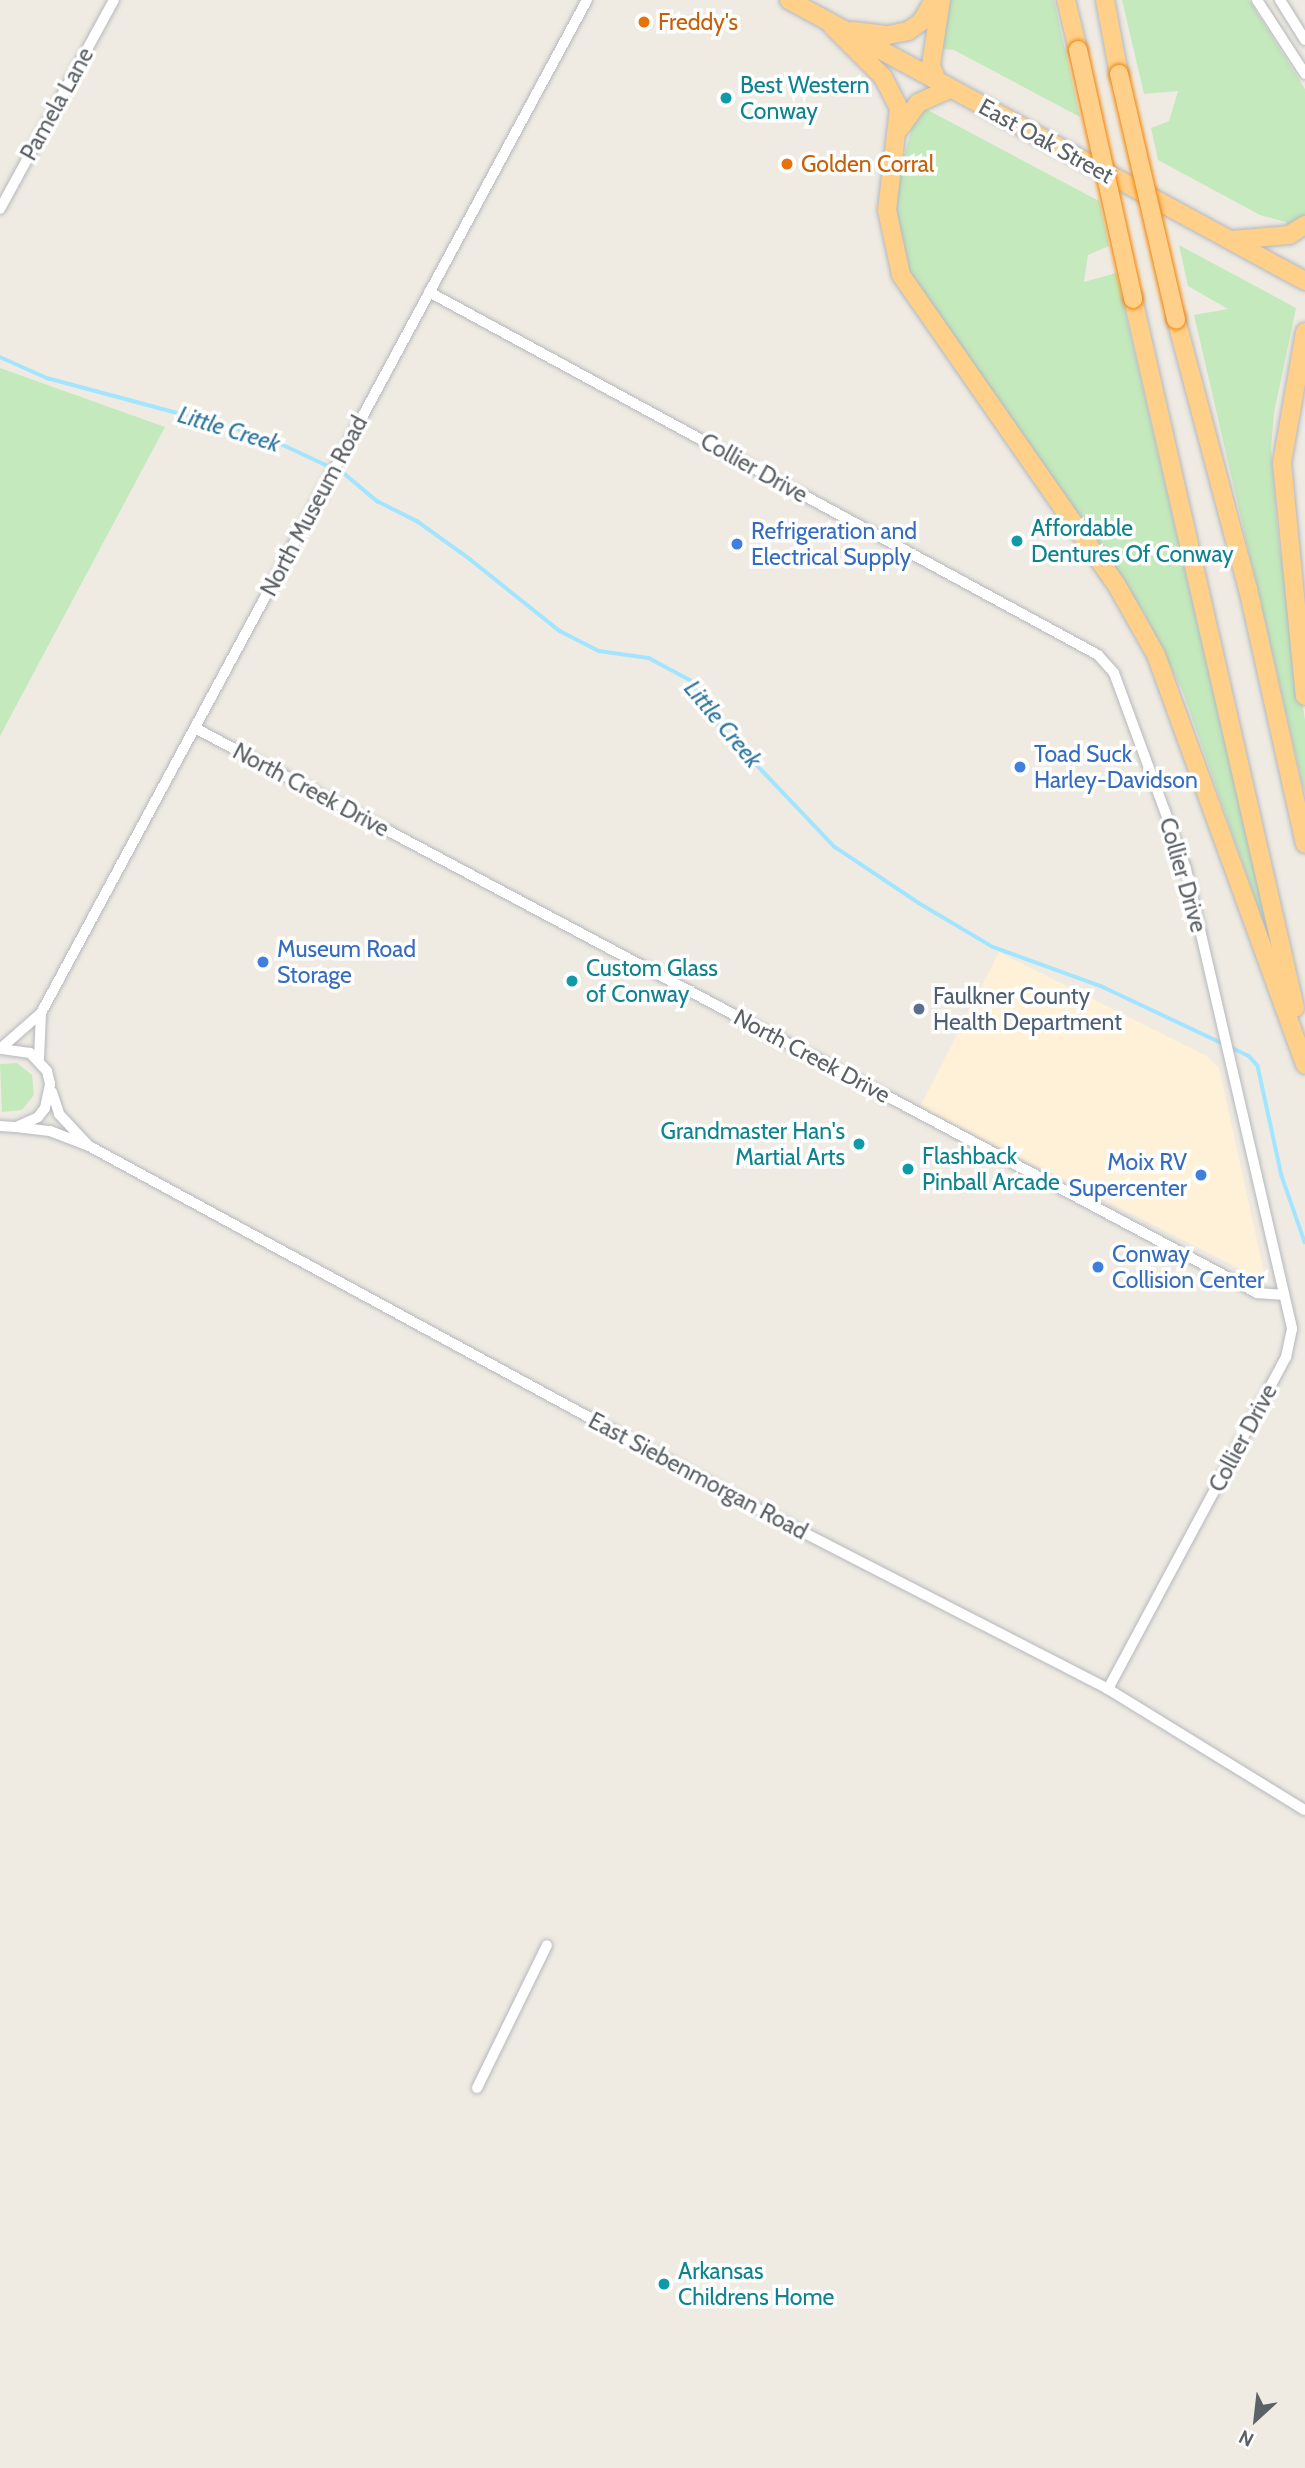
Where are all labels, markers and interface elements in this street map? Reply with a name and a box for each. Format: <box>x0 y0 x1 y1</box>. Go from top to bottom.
place label: Freddy's <box>658 8 738 36</box>
marker: Freddy's <box>636 14 652 30</box>
street label: Pamela Lane <box>15 43 99 165</box>
place label: Best Western Conway <box>740 71 870 125</box>
marker: Best Western Conway <box>718 90 734 106</box>
street label: East Oak Street <box>974 93 1118 189</box>
place label: Golden Corral <box>801 150 934 178</box>
marker: Golden Corral <box>779 156 795 172</box>
water label: Little Creek <box>174 400 284 458</box>
street label: North Museum Road <box>255 411 373 601</box>
street label: Collier Drive <box>696 427 812 509</box>
place label: Affordable Dentures Of Conway <box>1031 514 1234 568</box>
place label: Refrigeration and Electrical Supply <box>751 517 917 571</box>
marker: Affordable Dentures Of Conway <box>1009 533 1025 549</box>
marker: Refrigeration and Electrical Supply <box>729 536 745 552</box>
water label: Little Creek <box>678 674 768 774</box>
street label: North Creek Drive <box>228 737 394 843</box>
place label: Toad Suck Harley-Davidson <box>1034 740 1198 794</box>
marker: Toad Suck Harley-Davidson <box>1012 759 1028 775</box>
street label: Collier Drive <box>1153 814 1213 936</box>
place label: Museum Road Storage <box>277 935 416 989</box>
marker: Museum Road Storage <box>255 954 271 970</box>
place label: Custom Glass of Conway <box>586 954 718 1008</box>
marker: Custom Glass of Conway <box>564 973 580 989</box>
place label: Faulkner County Health Department <box>933 982 1122 1036</box>
marker: Faulkner County Health Department <box>911 1001 927 1017</box>
street label: North Creek Drive <box>729 1003 895 1109</box>
place label: Grandmaster Han's Martial Arts <box>661 1117 845 1171</box>
marker: Grandmaster Han's Martial Arts <box>851 1136 867 1152</box>
place label: Flashback Pinball Arcade <box>922 1142 1060 1196</box>
place label: Moix RV Supercenter <box>1069 1148 1187 1202</box>
marker: Flashback Pinball Arcade <box>900 1161 916 1177</box>
marker: Moix RV Supercenter <box>1193 1167 1209 1183</box>
place label: Conway Collision Center <box>1112 1240 1264 1294</box>
marker: Conway Collision Center <box>1090 1259 1106 1275</box>
street label: Collier Drive <box>1203 1379 1283 1497</box>
street label: East Siebenmorgan Road <box>584 1407 812 1545</box>
place label: Arkansas Childrens Home <box>678 2257 834 2311</box>
marker: Arkansas Childrens Home <box>656 2276 672 2292</box>
north arrow <box>1221 2384 1291 2454</box>
text: N <box>1235 2425 1257 2451</box>

